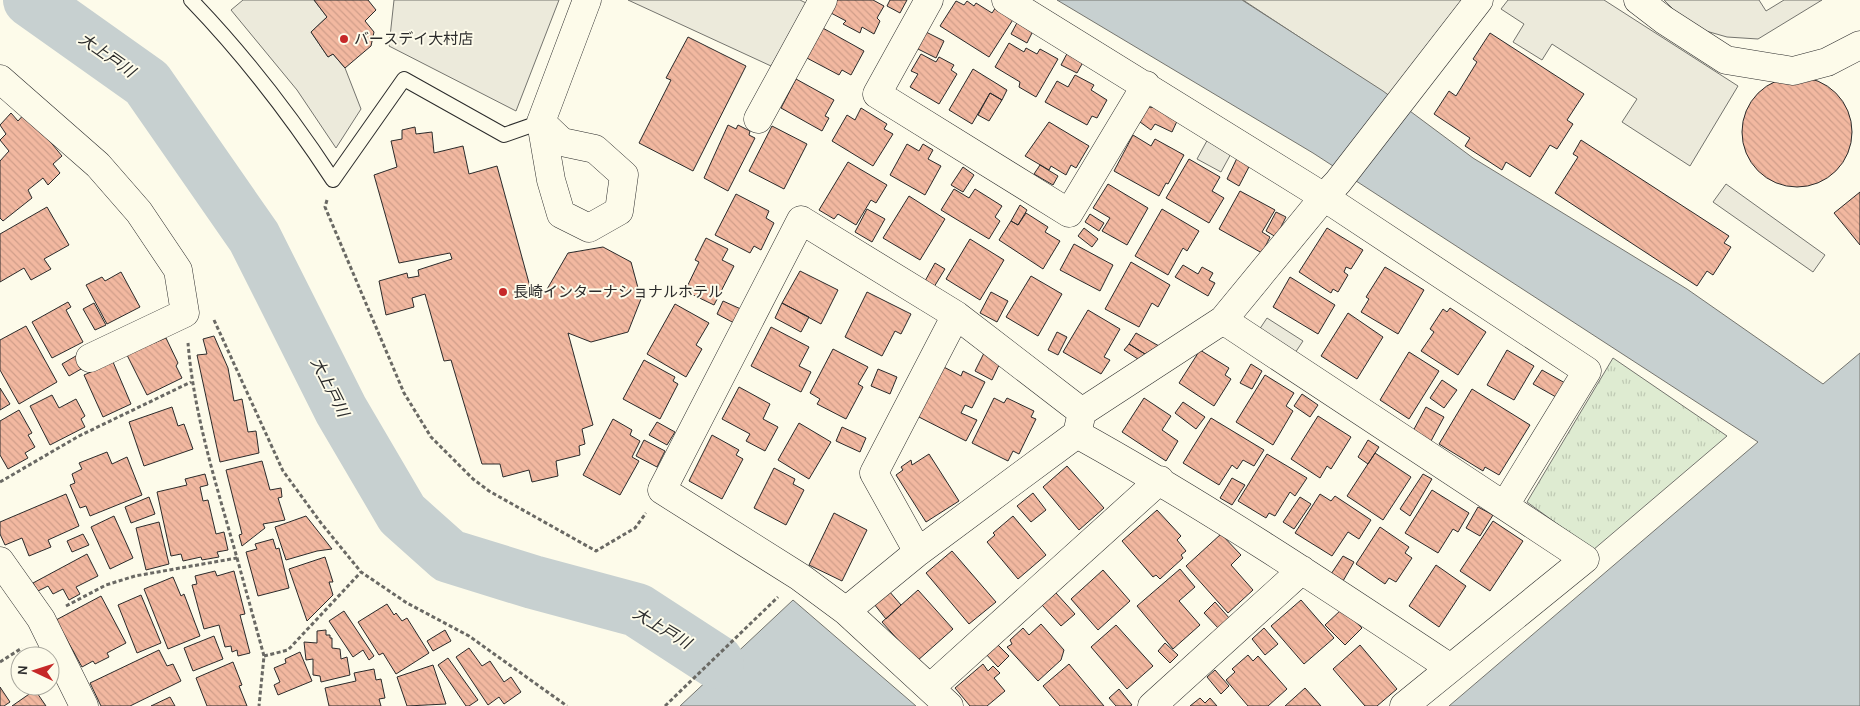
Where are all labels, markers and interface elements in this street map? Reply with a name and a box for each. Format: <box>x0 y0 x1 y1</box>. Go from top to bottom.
water label: 大上戸川 <box>75 29 140 82</box>
place label: バースデイ大村店 <box>354 30 473 48</box>
marker: バースデイ大村店 <box>338 33 350 45</box>
place label: 長崎インターナショナルホテル <box>513 283 723 301</box>
marker: 長崎インターナショナルホテル <box>497 286 509 298</box>
water label: 大上戸川 <box>307 354 354 422</box>
water label: 大上戸川 <box>630 603 696 654</box>
north arrow <box>10 646 60 696</box>
text: N <box>14 665 31 676</box>

